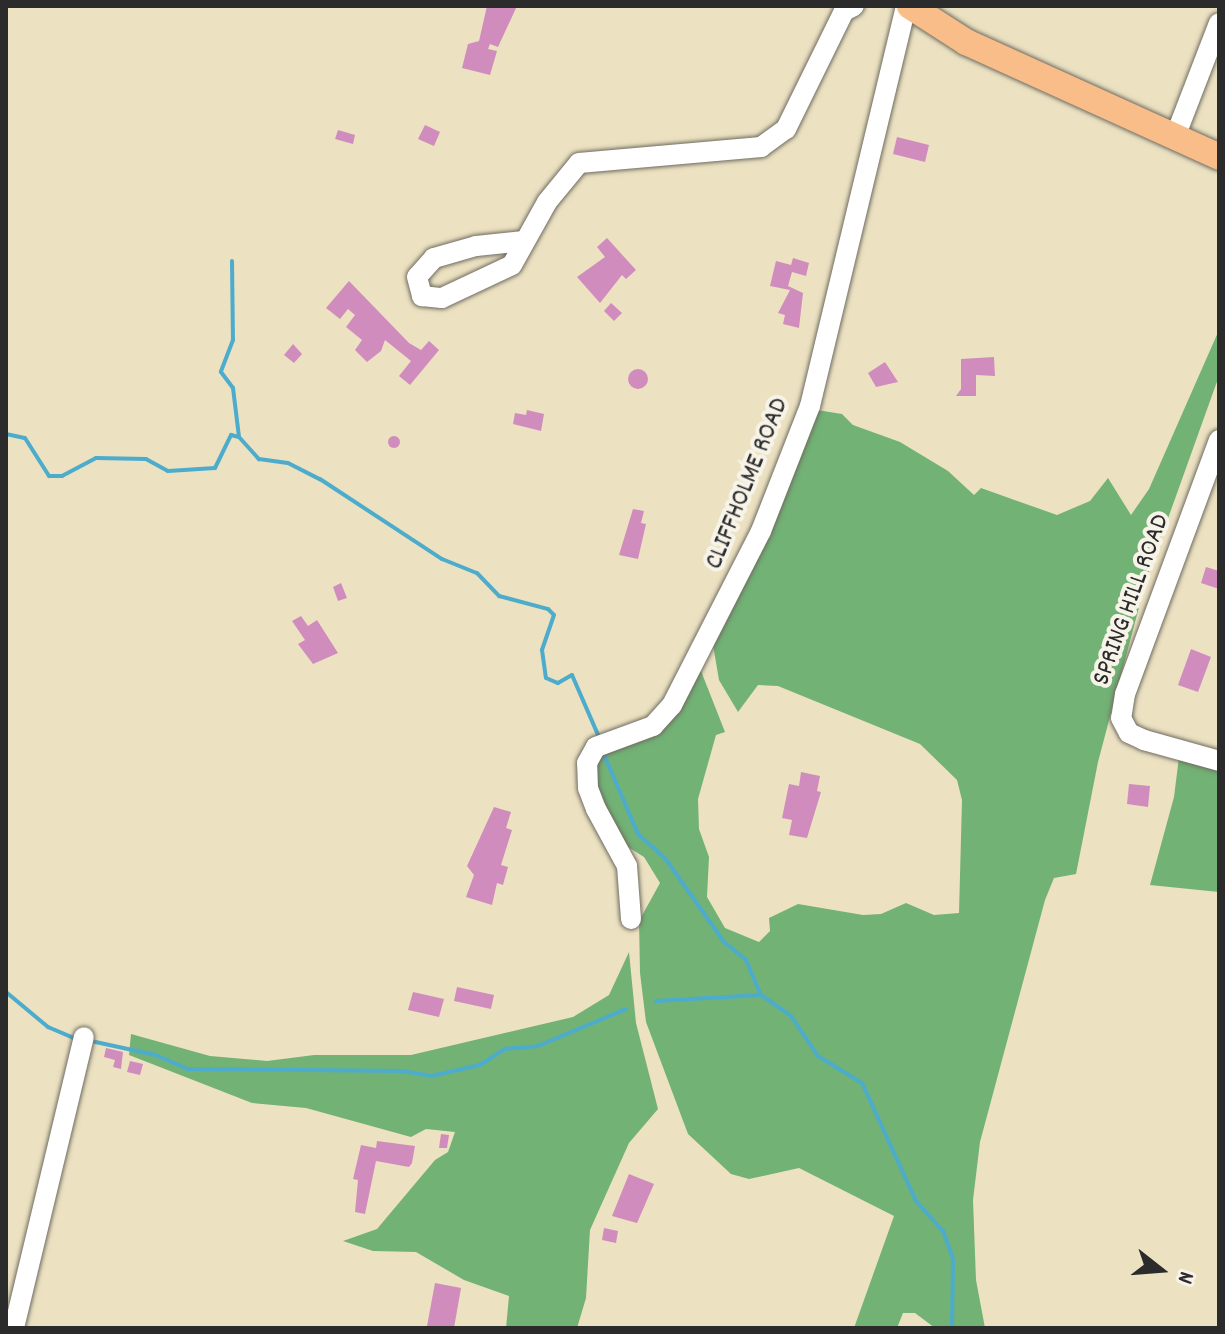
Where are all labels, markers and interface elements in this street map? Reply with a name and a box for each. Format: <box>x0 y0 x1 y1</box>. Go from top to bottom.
street label: CLIFFHOLME ROAD <box>699 394 797 574</box>
street label: SPRING HILL ROAD <box>1087 510 1177 690</box>
north arrow <box>1121 1230 1201 1310</box>
text: N <box>1168 1267 1201 1287</box>

